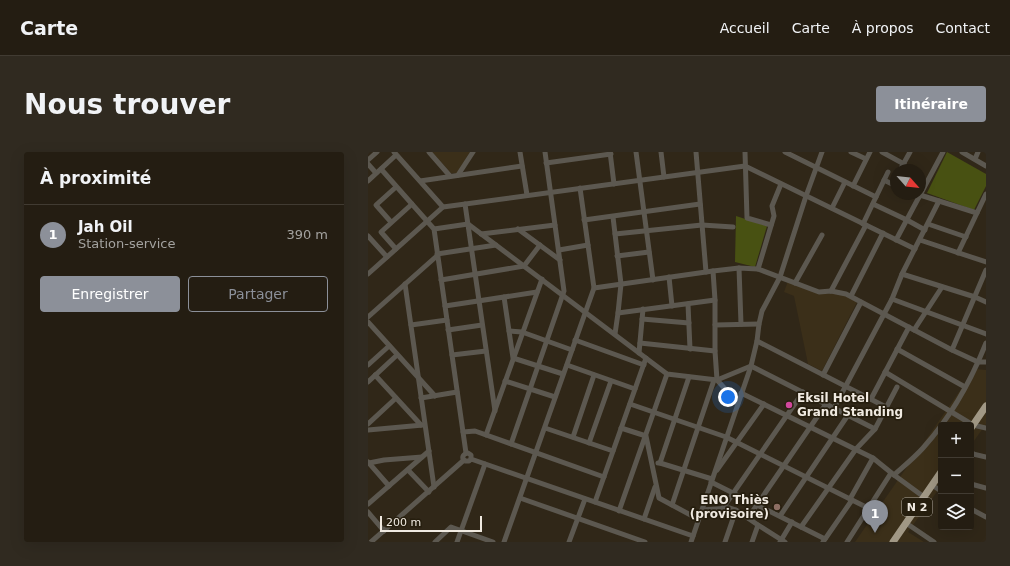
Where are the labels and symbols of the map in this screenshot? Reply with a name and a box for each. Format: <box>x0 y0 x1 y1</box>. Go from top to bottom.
north arrow <box>890 164 926 200</box>
your location <box>718 387 738 407</box>
place label: Eksil Hotel Grand Standing <box>797 391 903 419</box>
marker: Eksil Hotel Grand Standing <box>784 400 794 410</box>
place label: ENO Thiès (provisoire) <box>690 493 769 521</box>
road number: N 2 <box>902 498 932 516</box>
pin: 1 <box>862 500 888 533</box>
marker: ENO Thiès (provisoire) <box>772 502 782 512</box>
scale bar <box>380 514 482 533</box>

